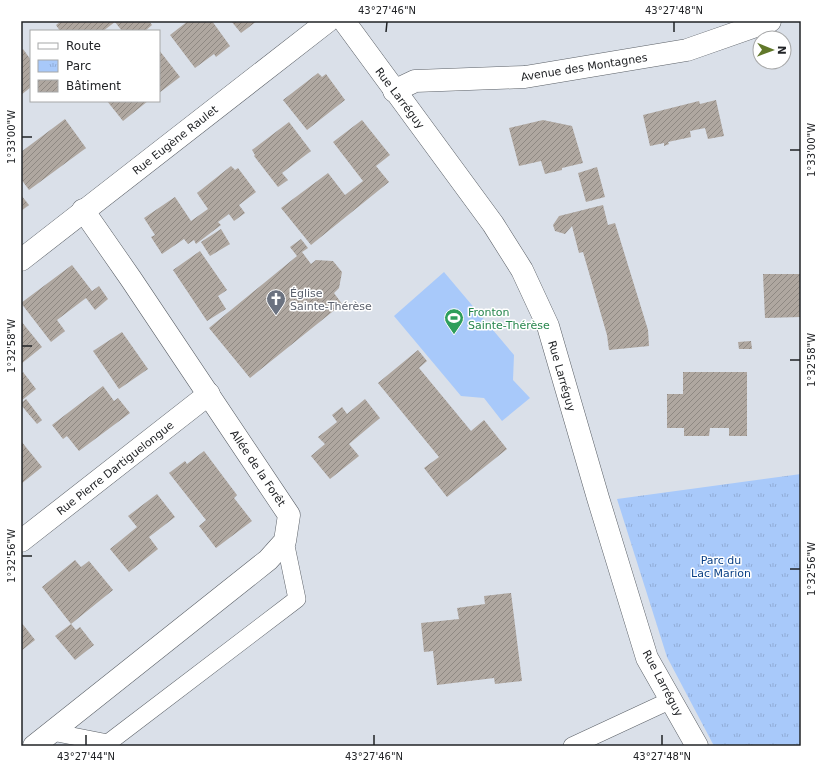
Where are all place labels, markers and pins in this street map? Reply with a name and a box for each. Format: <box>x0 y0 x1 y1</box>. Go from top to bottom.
place label: Église Sainte-Thérèse <box>290 287 372 313</box>
church icon: Église Sainte-Thérèse <box>265 288 287 316</box>
place label: Fronton Sainte-Thérèse <box>468 306 550 332</box>
sports icon: Fronton Sainte-Thérèse <box>443 307 465 335</box>

